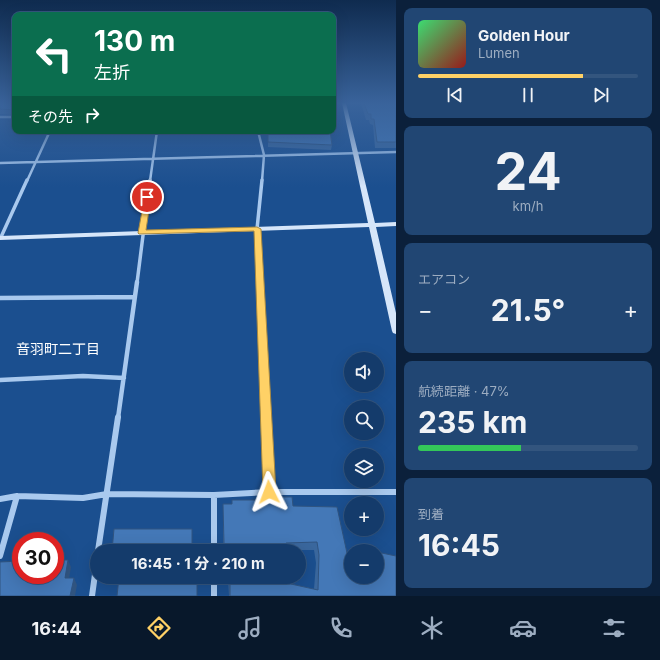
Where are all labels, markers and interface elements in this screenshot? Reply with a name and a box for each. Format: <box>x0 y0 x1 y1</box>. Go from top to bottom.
text: 130 m <box>94 24 175 58</box>
text: Golden Hour <box>478 26 570 45</box>
icon: left <box>28 28 80 80</box>
text: Lumen <box>478 45 520 61</box>
text: 左折 <box>94 62 130 83</box>
icon: previous <box>444 84 466 106</box>
icon: pause <box>517 84 539 106</box>
icon: next <box>590 84 612 106</box>
icon: right <box>81 104 103 126</box>
text: その先 <box>28 107 73 126</box>
text: 24 <box>494 140 562 203</box>
pin <box>130 180 164 214</box>
icon: arrive <box>136 186 158 208</box>
text: km/h <box>513 198 543 214</box>
text: エアコン <box>418 271 470 287</box>
text: 21.5° <box>491 292 565 328</box>
text: − <box>418 297 433 323</box>
text: + <box>623 297 638 323</box>
district label: 音羽町二丁目 <box>16 340 100 357</box>
map controls <box>344 352 384 584</box>
button: sound <box>344 352 384 392</box>
text: 航続距離 · 47% <box>418 383 510 399</box>
button: search <box>344 400 384 440</box>
text: 235 km <box>418 404 527 440</box>
button: layers <box>344 448 384 488</box>
position arrow <box>248 471 290 513</box>
button: + <box>344 496 384 536</box>
text: 到着 <box>418 506 444 522</box>
text: 16:45 <box>418 527 500 563</box>
speed limit sign: 30 <box>12 532 64 584</box>
button: − <box>344 544 384 584</box>
text: 16:45 · 1 分 · 210 m <box>131 554 265 573</box>
icon: directions <box>145 614 173 642</box>
icon: music <box>236 614 264 642</box>
icon: phone <box>327 614 355 642</box>
icon: climate <box>418 614 446 642</box>
icon: car <box>509 614 537 642</box>
icon: filters <box>600 614 628 642</box>
text: 16:44 <box>32 618 81 639</box>

